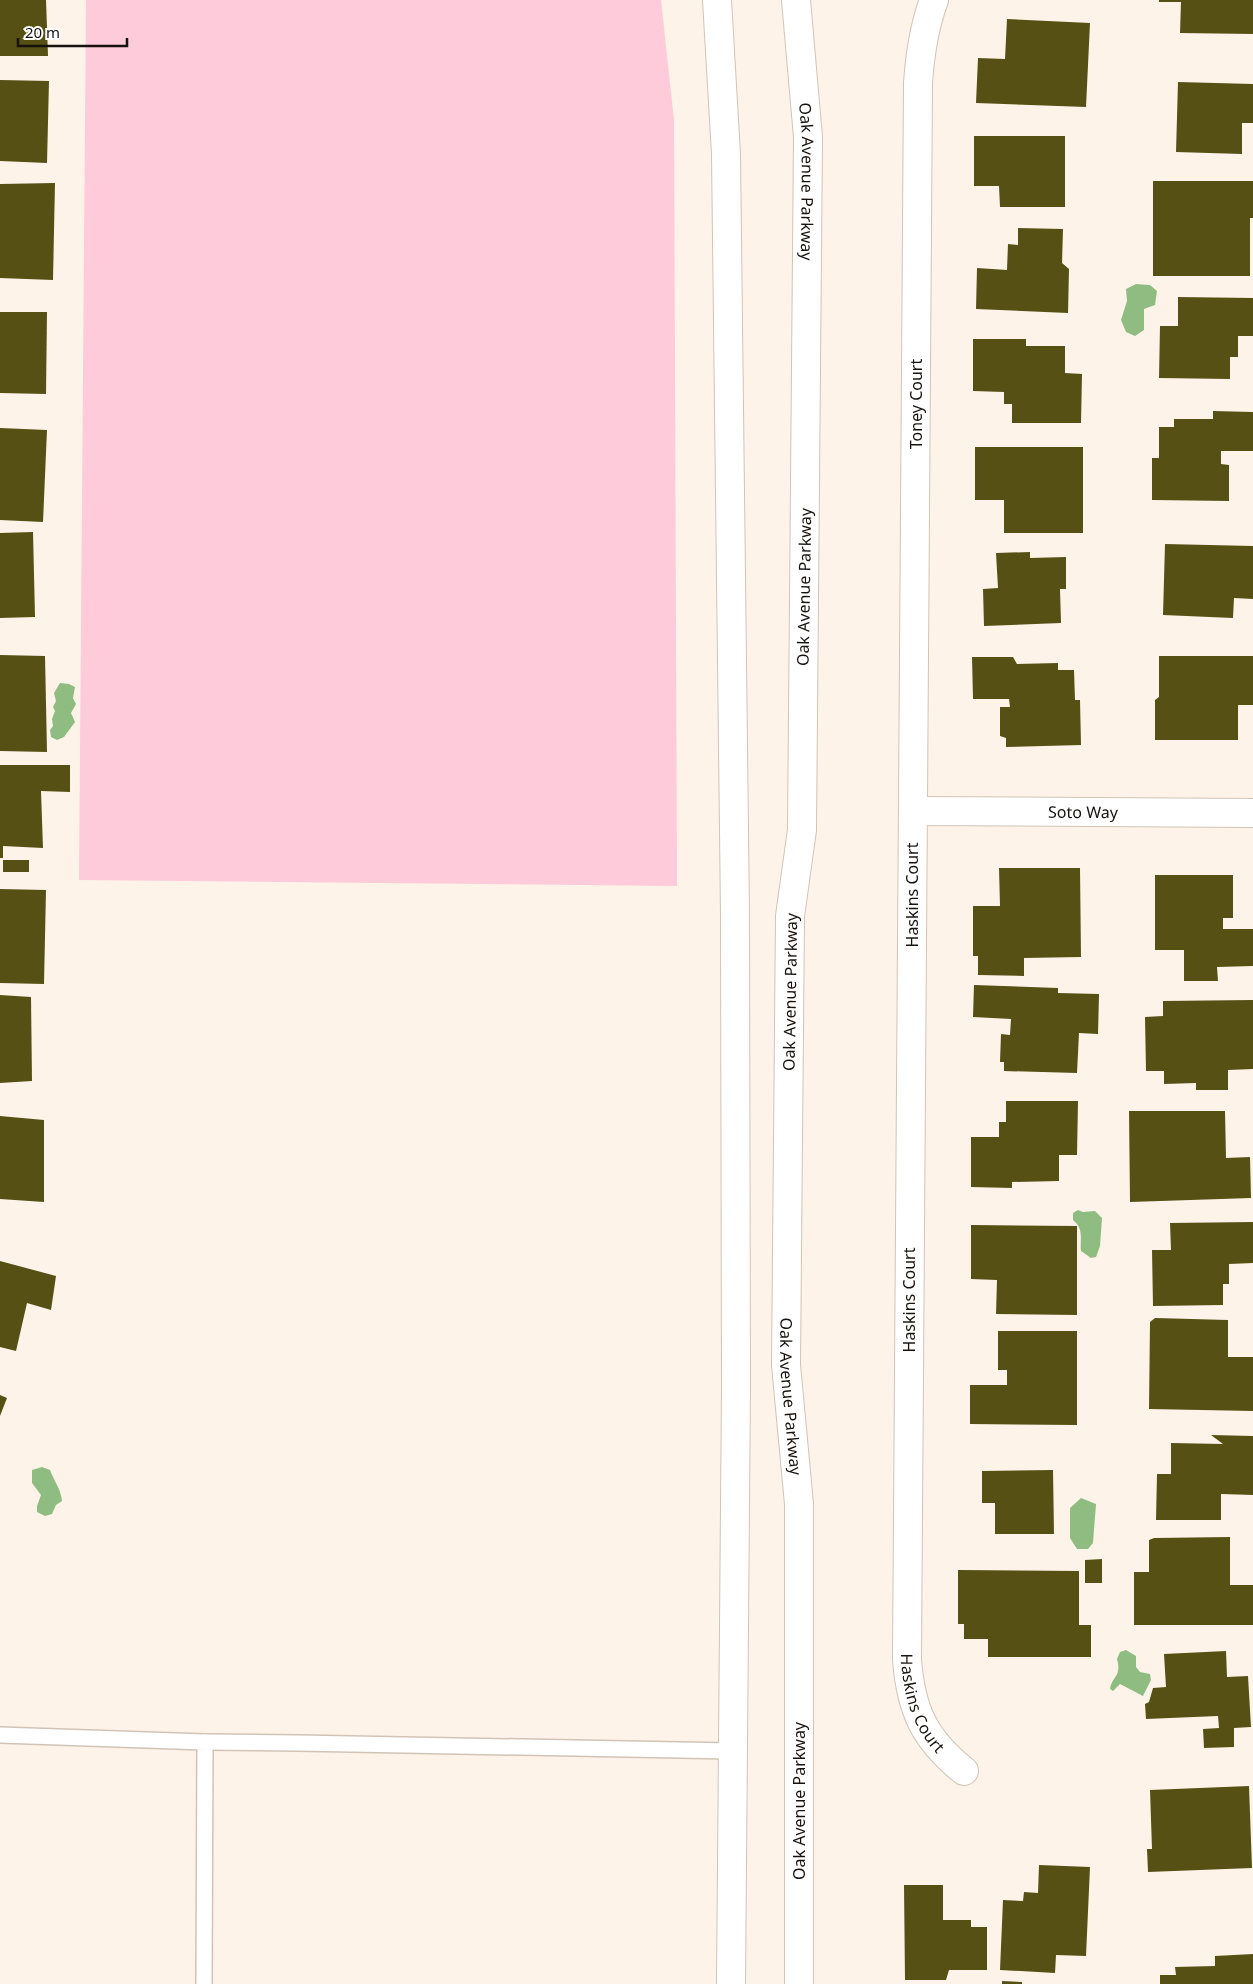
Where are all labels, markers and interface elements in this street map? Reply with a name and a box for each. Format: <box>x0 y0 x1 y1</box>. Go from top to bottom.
scale bar <box>18 15 126 47</box>
text: 20 m <box>25 22 60 42</box>
street label: Oak Avenue Parkway <box>794 102 819 261</box>
street label: Toney Court <box>905 359 927 449</box>
street label: Oak Avenue Parkway <box>792 507 816 666</box>
street label: Soto Way <box>1048 801 1119 823</box>
street label: Haskins Court <box>901 842 923 947</box>
street label: Oak Avenue Parkway <box>778 912 802 1071</box>
street label: Haskins Court <box>898 1247 920 1352</box>
street label: Oak Avenue Parkway <box>775 1317 807 1477</box>
street label: Haskins Court <box>896 1654 950 1758</box>
street label: Oak Avenue Parkway <box>788 1721 810 1880</box>

